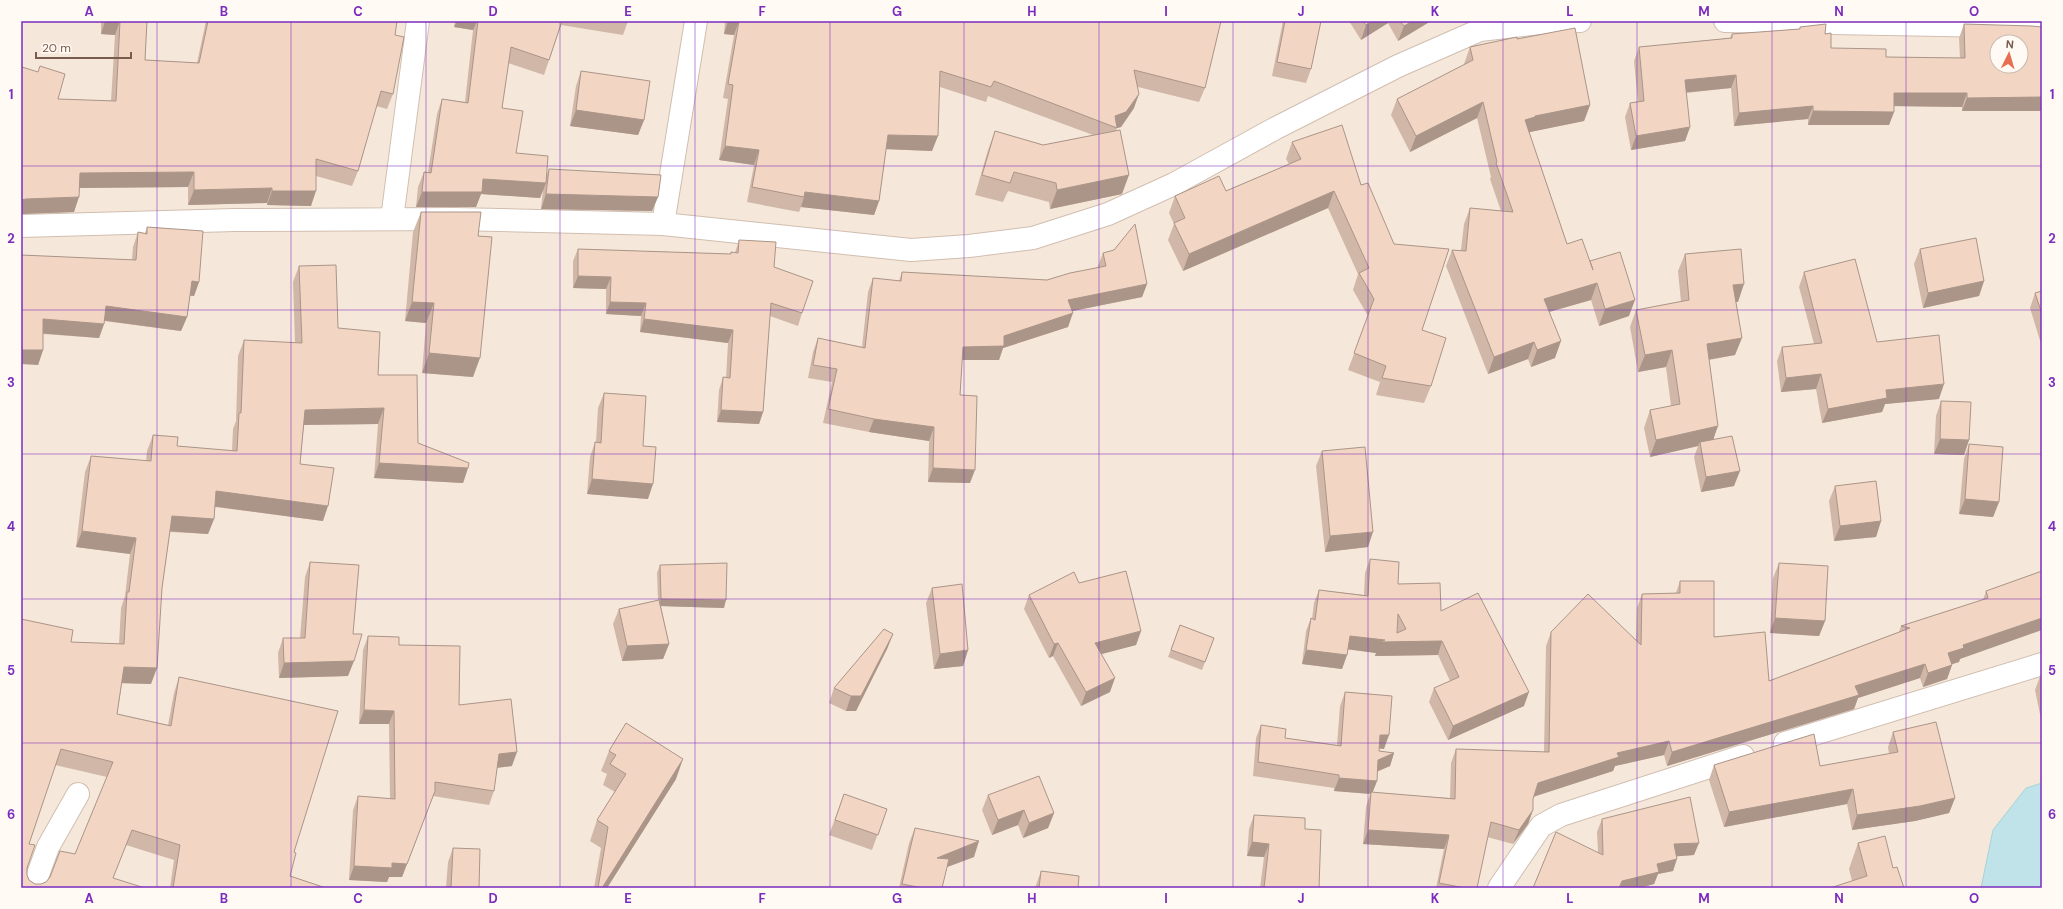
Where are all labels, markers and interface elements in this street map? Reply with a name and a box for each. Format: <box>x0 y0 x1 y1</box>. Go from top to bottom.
text: A <box>84 3 94 20</box>
text: B <box>220 3 228 20</box>
text: C <box>353 3 363 20</box>
text: D <box>488 3 498 20</box>
text: E <box>624 3 632 20</box>
text: F <box>758 3 766 20</box>
text: G <box>892 3 902 20</box>
text: H <box>1027 3 1037 20</box>
text: I <box>1164 3 1168 20</box>
text: J <box>1297 3 1305 20</box>
text: K <box>1431 3 1440 20</box>
text: L <box>1566 3 1574 20</box>
text: M <box>1698 3 1710 20</box>
text: N <box>1834 3 1844 20</box>
text: O <box>1969 3 1979 20</box>
scale bar <box>36 34 131 60</box>
north arrow <box>1989 34 2029 74</box>
text: N <box>2005 37 2014 51</box>
text: 20 m <box>42 40 71 56</box>
text: 1 <box>9 86 13 103</box>
text: 1 <box>2050 86 2054 103</box>
text: 2 <box>7 230 15 247</box>
text: 2 <box>2048 230 2056 247</box>
text: 3 <box>7 374 15 391</box>
text: 3 <box>2048 374 2056 391</box>
text: 4 <box>7 518 15 535</box>
text: 4 <box>2048 518 2056 535</box>
text: 5 <box>7 662 15 679</box>
text: 5 <box>2048 662 2056 679</box>
text: 6 <box>7 806 15 823</box>
text: 6 <box>2048 806 2056 823</box>
text: A <box>84 890 94 907</box>
text: B <box>220 890 228 907</box>
text: C <box>353 890 363 907</box>
text: D <box>488 890 498 907</box>
text: E <box>624 890 632 907</box>
text: F <box>758 890 766 907</box>
text: G <box>892 890 902 907</box>
text: H <box>1027 890 1037 907</box>
text: I <box>1164 890 1168 907</box>
text: J <box>1297 890 1305 907</box>
text: K <box>1431 890 1440 907</box>
text: L <box>1566 890 1574 907</box>
text: M <box>1698 890 1710 907</box>
text: N <box>1834 890 1844 907</box>
text: O <box>1969 890 1979 907</box>

